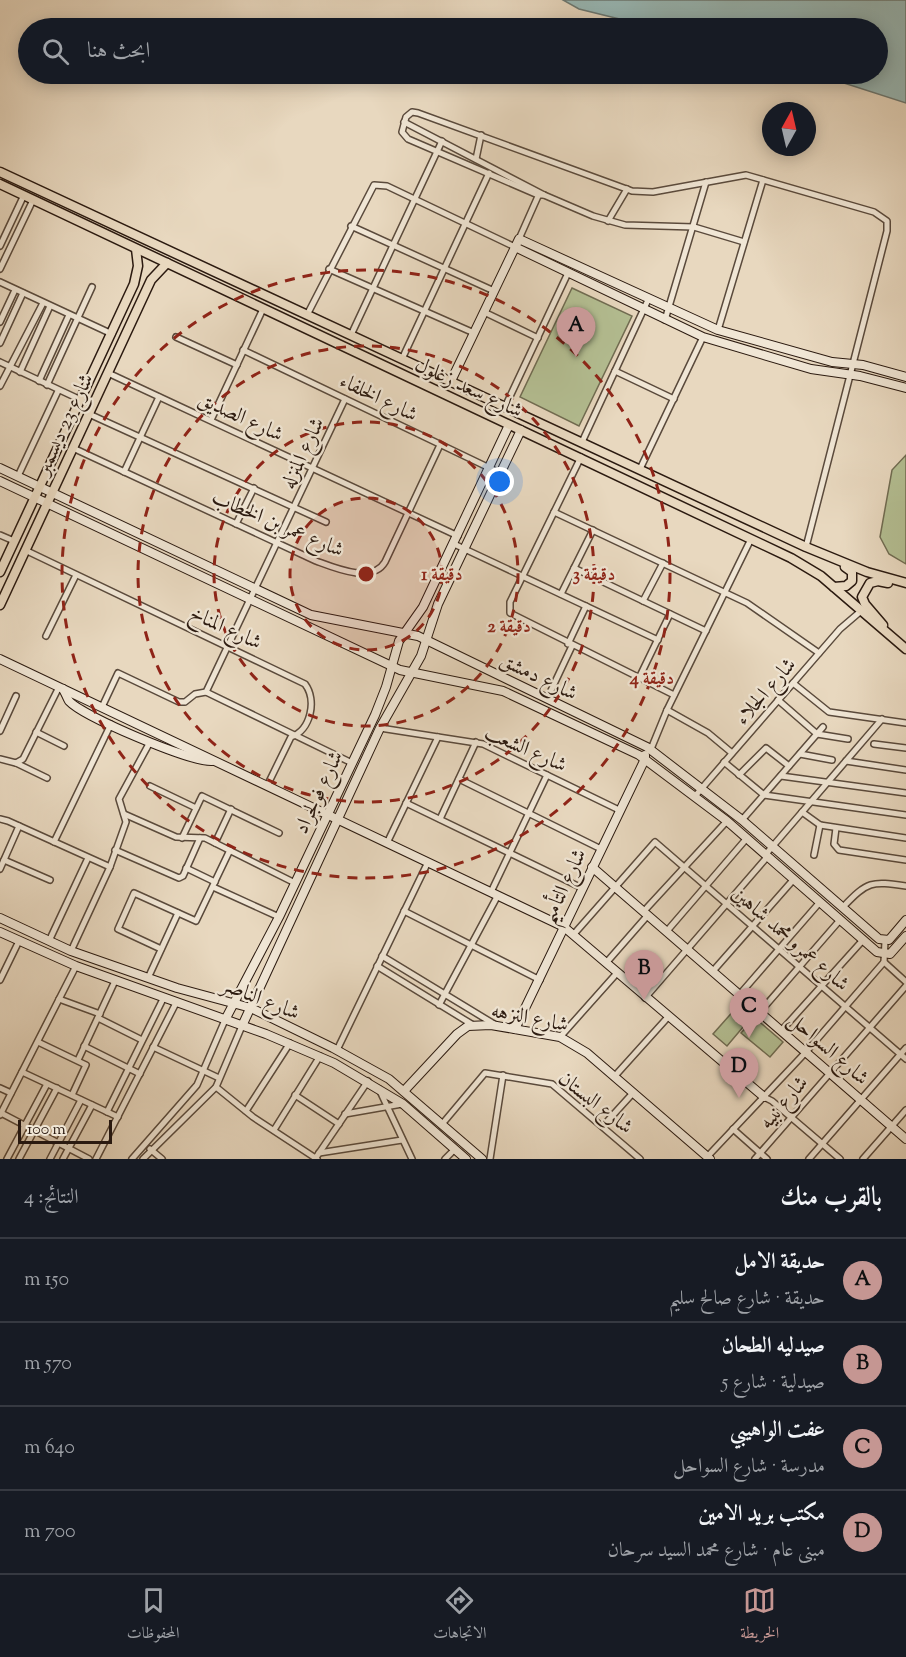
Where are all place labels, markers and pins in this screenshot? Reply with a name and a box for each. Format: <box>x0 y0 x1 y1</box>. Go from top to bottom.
pin: A <box>556 308 596 357</box>
centre of rings <box>356 564 376 584</box>
pin: B <box>624 950 664 1000</box>
pin: C <box>730 988 768 1038</box>
pin: D <box>720 1048 758 1098</box>

